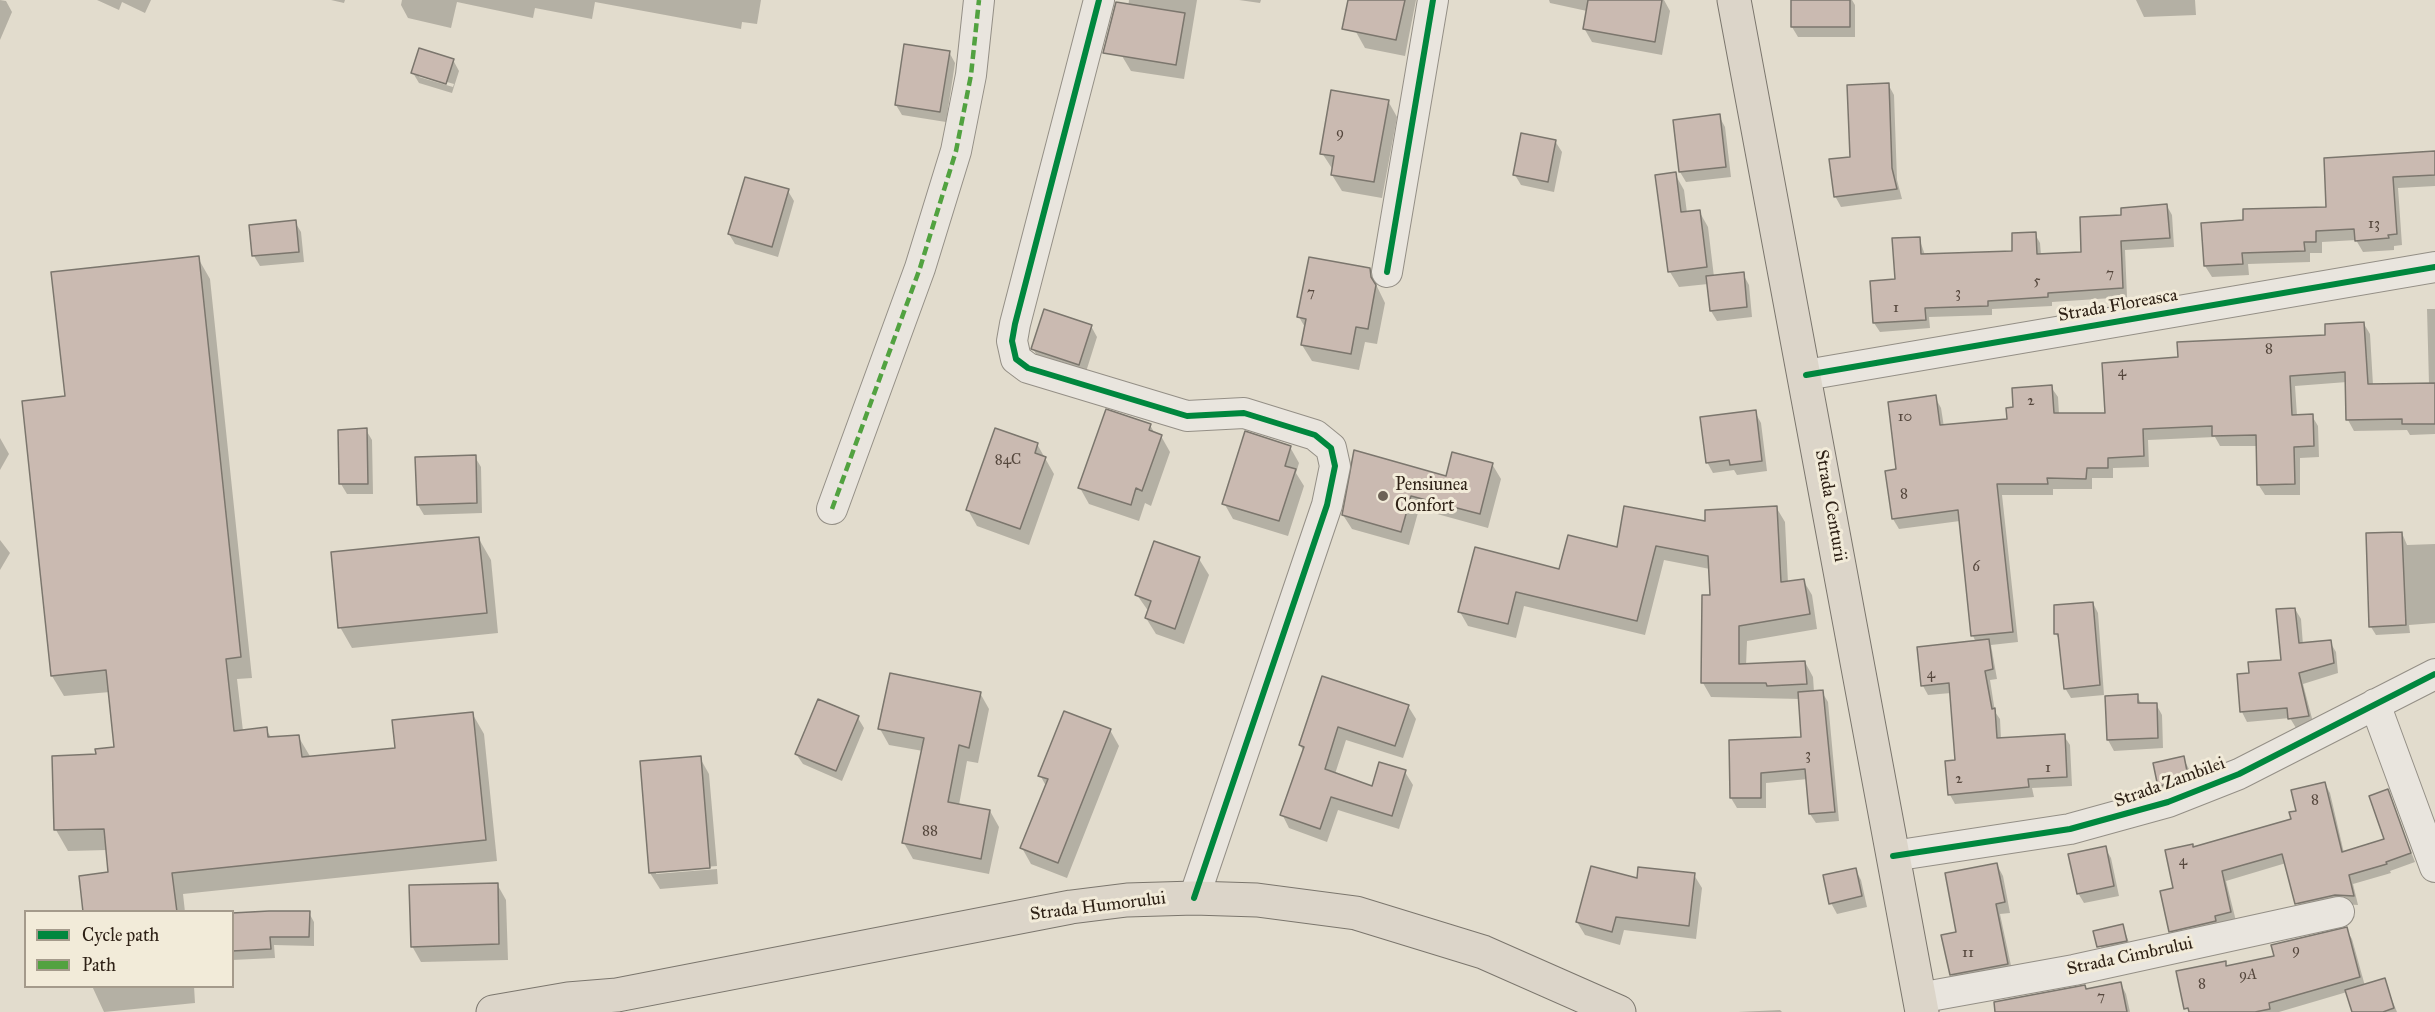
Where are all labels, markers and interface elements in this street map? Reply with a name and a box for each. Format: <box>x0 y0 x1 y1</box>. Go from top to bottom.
house number: 9 <box>1336 124 1344 142</box>
house number: 13 <box>2368 215 2380 233</box>
house number: 7 <box>2106 265 2114 283</box>
house number: 5 <box>2034 272 2040 290</box>
house number: 7 <box>1307 284 1315 302</box>
house number: 3 <box>1955 284 1961 302</box>
street label: Strada Floreasca <box>2057 285 2179 327</box>
house number: 1 <box>1893 299 1899 317</box>
house number: 8 <box>2265 340 2273 358</box>
house number: 4 <box>2118 363 2126 381</box>
house number: 2 <box>2027 392 2035 410</box>
house number: 10 <box>1898 408 1912 426</box>
street label: Strada Centurii <box>1809 448 1851 564</box>
house number: 84C <box>995 451 1021 469</box>
place label: Pensiunea Confort <box>1395 475 1468 518</box>
house number: 8 <box>1900 485 1908 503</box>
marker: Pensiunea Confort <box>1376 489 1390 503</box>
house number: 6 <box>1972 558 1980 576</box>
house number: 4 <box>1927 665 1935 683</box>
house number: 3 <box>1805 746 1811 764</box>
street label: Strada Zambilei <box>2112 753 2228 813</box>
house number: 1 <box>2045 759 2051 777</box>
house number: 2 <box>1955 770 1963 788</box>
house number: 8 <box>2311 791 2319 809</box>
house number: 88 <box>922 822 938 840</box>
house number: 4 <box>2179 852 2187 870</box>
street label: Strada Humorului <box>1029 888 1167 926</box>
legend <box>24 910 234 988</box>
text: Cycle path <box>82 924 159 946</box>
street label: Strada Cimbrului <box>2065 933 2195 981</box>
house number: 9 <box>2292 941 2300 959</box>
house number: 11 <box>1962 944 1974 962</box>
text: Path <box>82 954 116 976</box>
house number: 9A <box>2239 966 2257 984</box>
house number: 8 <box>2198 975 2206 993</box>
house number: 7 <box>2097 988 2105 1006</box>

